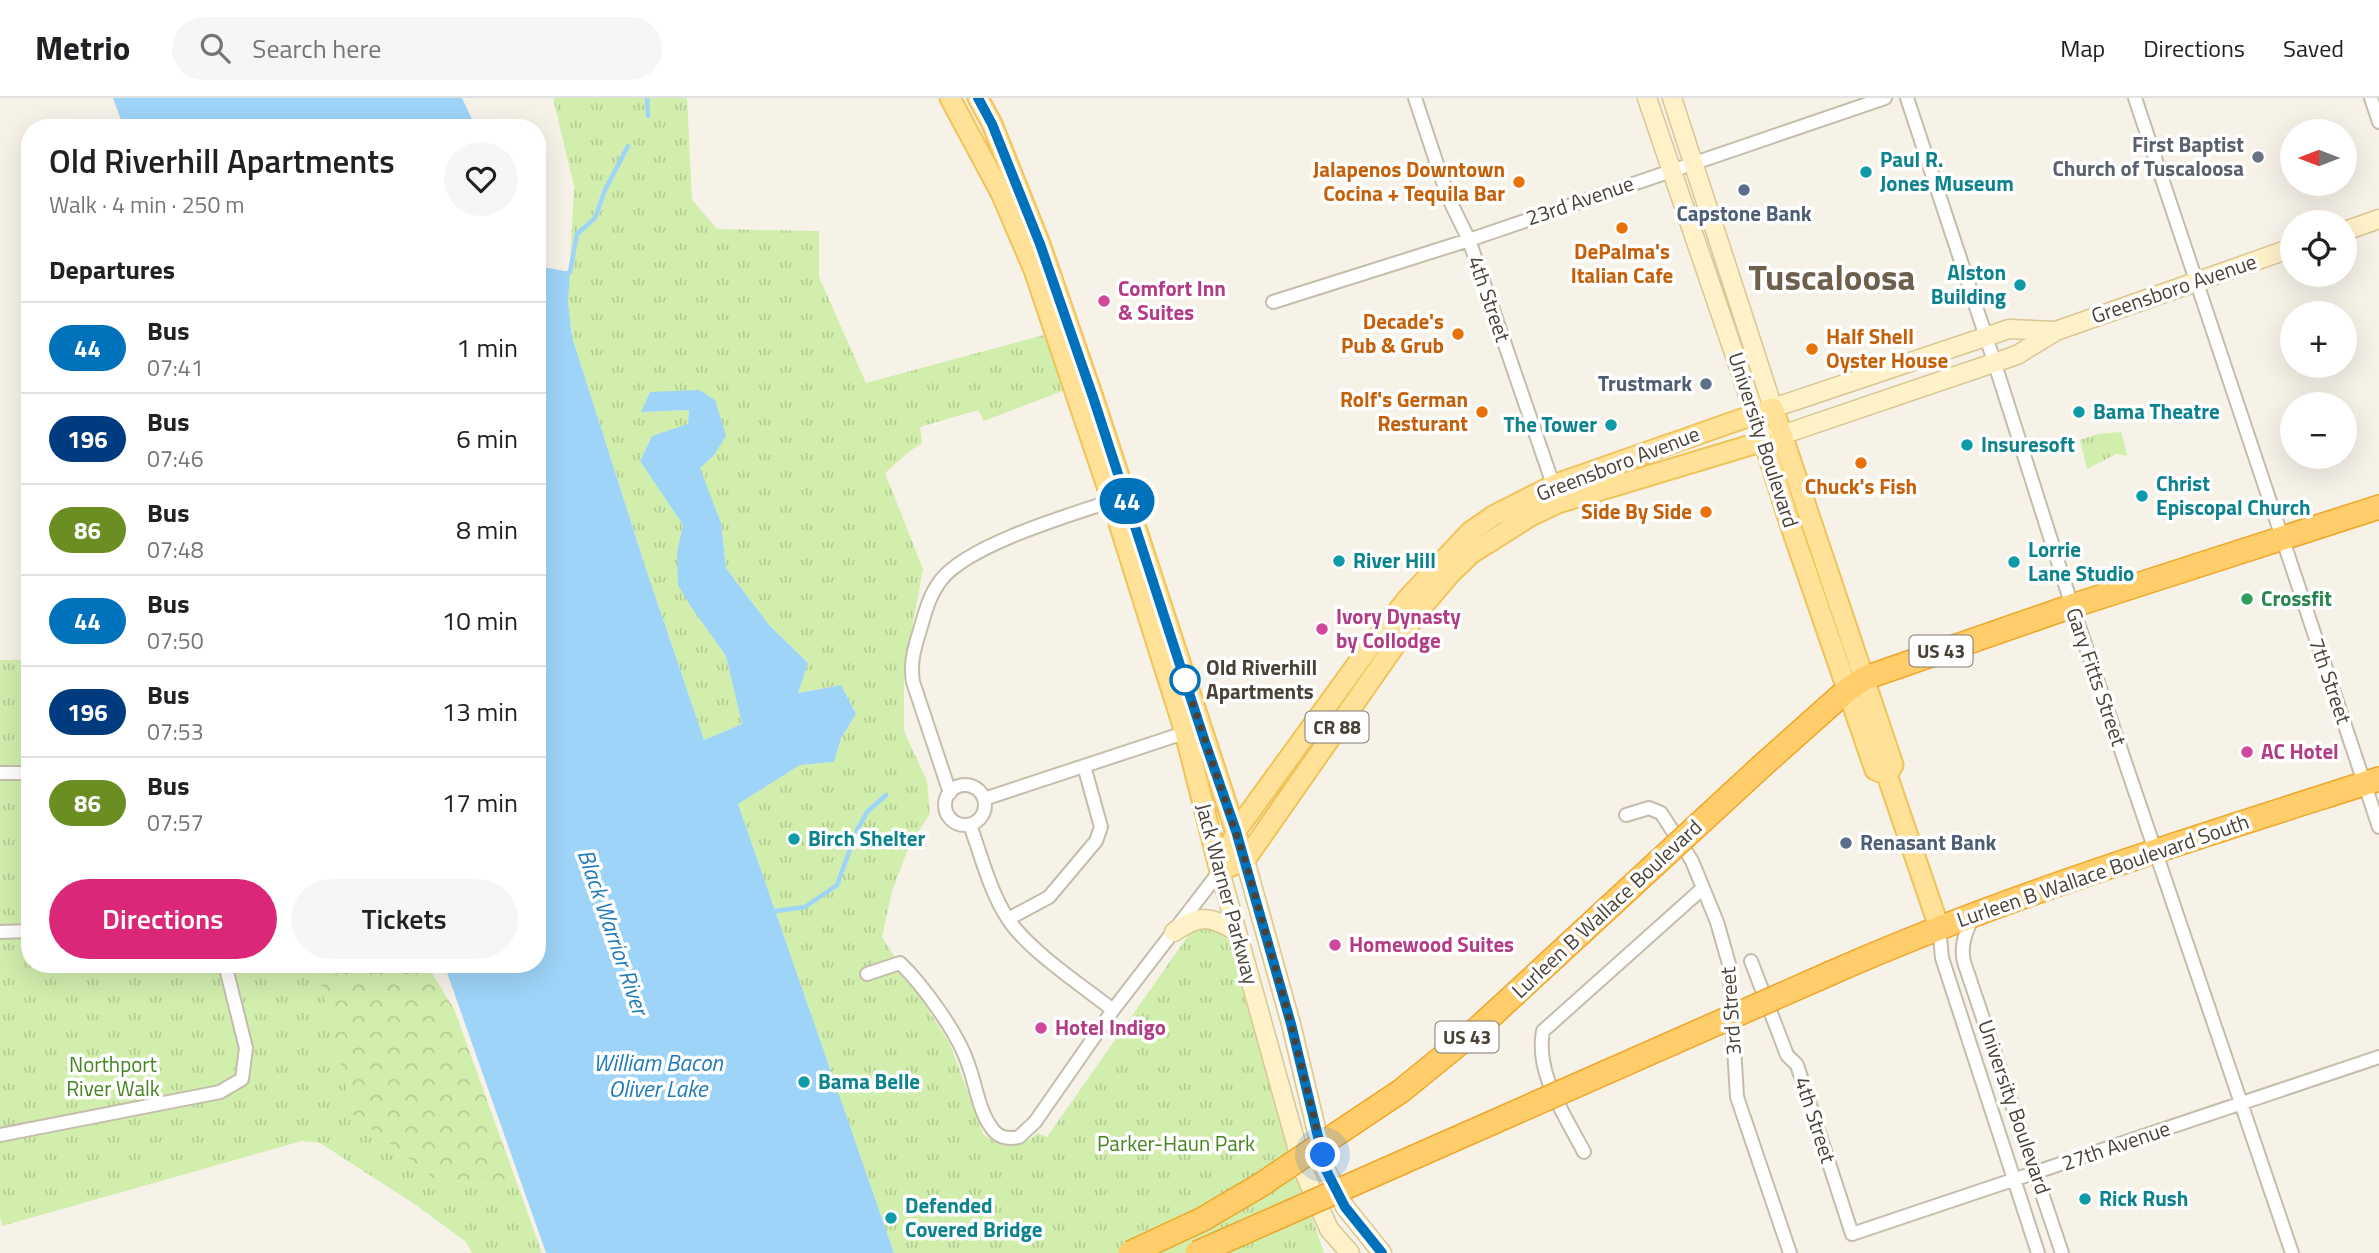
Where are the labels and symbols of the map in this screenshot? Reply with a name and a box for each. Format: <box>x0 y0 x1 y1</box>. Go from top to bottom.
north arrow <box>2280 119 2357 196</box>
place label: First Baptist Church of Tuscaloosa <box>2052 128 2244 184</box>
place label: Paul R. Jones Museum <box>1880 143 2014 199</box>
marker: First Baptist Church of Tuscaloosa <box>2250 149 2266 165</box>
place label: Jalapenos Downtown Cocina + Tequila Bar <box>1313 153 1505 209</box>
marker: Paul R. Jones Museum <box>1858 164 1874 180</box>
street label: 23rd Avenue <box>1522 167 1638 233</box>
marker: Jalapenos Downtown Cocina + Tequila Bar <box>1511 174 1527 190</box>
marker: Capstone Bank <box>1736 182 1752 198</box>
place label: Capstone Bank <box>1676 197 1812 229</box>
marker: DePalma's Italian Cafe <box>1614 220 1630 236</box>
place label: DePalma's Italian Cafe <box>1571 235 1673 291</box>
street label: Greensboro Avenue <box>2087 245 2261 331</box>
district label: Tuscaloosa <box>1749 250 1916 304</box>
street label: 4th Street <box>1460 251 1520 347</box>
place label: Alston Building <box>1931 256 2006 312</box>
place label: Comfort Inn & Suites <box>1118 272 1226 328</box>
marker: Alston Building <box>2012 277 2028 293</box>
marker: Comfort Inn & Suites <box>1096 293 1112 309</box>
place label: Decade's Pub & Grub <box>1341 305 1444 361</box>
place label: Half Shell Oyster House <box>1826 320 1948 376</box>
marker: Decade's Pub & Grub <box>1450 326 1466 342</box>
marker: Half Shell Oyster House <box>1804 341 1820 357</box>
street label: University Boulevard <box>1721 348 1807 532</box>
place label: Trustmark <box>1598 367 1692 399</box>
marker: Trustmark <box>1698 376 1714 392</box>
place label: Rolf's German Resturant <box>1340 383 1468 439</box>
place label: Bama Theatre <box>2093 395 2220 427</box>
marker: Rolf's German Resturant <box>1474 404 1490 420</box>
marker: Bama Theatre <box>2071 404 2087 420</box>
place label: The Tower <box>1504 408 1597 440</box>
street label: Greensboro Avenue <box>1531 417 1704 509</box>
marker: The Tower <box>1603 417 1619 433</box>
place label: Insuresoft <box>1981 428 2075 460</box>
marker: Insuresoft <box>1959 437 1975 453</box>
marker: Chuck's Fish <box>1853 455 1869 471</box>
place label: Christ Episcopal Church <box>2156 467 2311 523</box>
place label: Chuck's Fish <box>1805 470 1917 502</box>
line badge: 44 <box>1096 478 1158 524</box>
marker: Christ Episcopal Church <box>2134 488 2150 504</box>
place label: Side By Side <box>1581 495 1692 527</box>
marker: Side By Side <box>1698 504 1714 520</box>
place label: Lorrie Lane Studio <box>2028 533 2134 589</box>
place label: River Hill <box>1353 544 1436 576</box>
marker: River Hill <box>1331 553 1347 569</box>
marker: Lorrie Lane Studio <box>2006 554 2022 570</box>
place label: Crossfit <box>2261 582 2332 614</box>
marker: Crossfit <box>2239 591 2255 607</box>
place label: Ivory Dynasty by Collodge <box>1336 600 1461 656</box>
street label: Gary Fitts Street <box>2058 603 2136 751</box>
marker: Ivory Dynasty by Collodge <box>1314 621 1330 637</box>
street label: 7th Street <box>2301 633 2361 729</box>
road number: US 43 <box>1910 636 1972 666</box>
place label: Old Riverhill Apartments <box>1206 651 1317 707</box>
marker: Old Riverhill Apartments <box>1170 665 1200 695</box>
road number: CR 88 <box>1306 712 1368 742</box>
place label: AC Hotel <box>2261 735 2339 767</box>
marker: AC Hotel <box>2239 744 2255 760</box>
street label: Jack Warner Parkway <box>1188 799 1268 988</box>
street label: Lurleen B Wallace Boulevard South <box>1952 805 2253 935</box>
street label: Lurleen B Wallace Boulevard <box>1504 811 1709 1005</box>
place label: Birch Shelter <box>808 822 925 854</box>
place label: Renasant Bank <box>1860 826 1997 858</box>
marker: Birch Shelter <box>786 831 802 847</box>
marker: Renasant Bank <box>1838 835 1854 851</box>
water label: Black Warrior River <box>569 844 659 1022</box>
place label: Homewood Suites <box>1349 928 1514 960</box>
marker: Homewood Suites <box>1327 937 1343 953</box>
street label: 3rd Street <box>1711 965 1749 1056</box>
place label: Hotel Indigo <box>1055 1011 1166 1043</box>
street label: University Boulevard <box>1970 1015 2060 1198</box>
marker: Hotel Indigo <box>1033 1020 1049 1036</box>
road number: US 43 <box>1436 1021 1498 1052</box>
water label: William Bacon Oliver Lake <box>593 1045 723 1106</box>
park label: Northport River Walk <box>66 1048 160 1104</box>
place label: Bama Belle <box>818 1065 920 1097</box>
street label: 4th Street <box>1787 1072 1845 1168</box>
marker: Bama Belle <box>796 1074 812 1090</box>
street label: 27th Avenue <box>2057 1112 2174 1178</box>
park label: Parker-Haun Park <box>1097 1127 1255 1159</box>
your location <box>1305 1137 1340 1172</box>
place label: Rick Rush <box>2099 1182 2188 1214</box>
place label: Defended Covered Bridge <box>905 1189 1042 1245</box>
marker: Rick Rush <box>2077 1191 2093 1207</box>
marker: Defended Covered Bridge <box>883 1210 899 1226</box>

